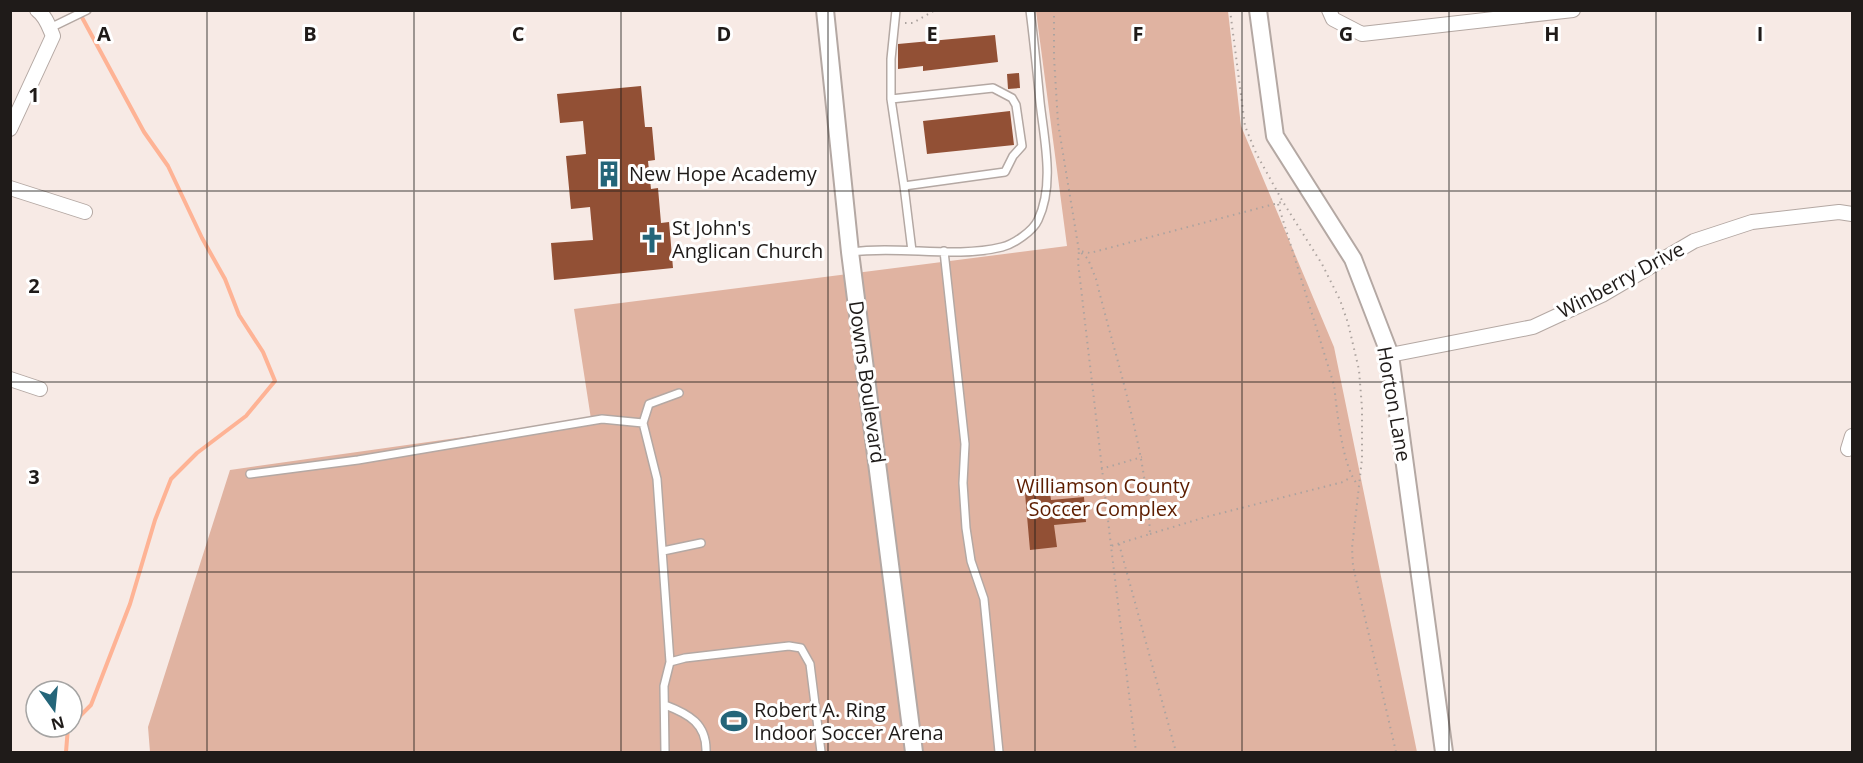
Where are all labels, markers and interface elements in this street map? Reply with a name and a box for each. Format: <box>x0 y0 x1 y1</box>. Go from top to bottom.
text: A <box>97 20 111 47</box>
text: B <box>303 20 317 47</box>
text: C <box>512 20 525 47</box>
text: D <box>717 20 731 47</box>
text: E <box>926 20 938 47</box>
text: F <box>1133 20 1143 47</box>
text: G <box>1339 20 1353 47</box>
text: H <box>1544 20 1560 47</box>
text: I <box>1757 20 1763 47</box>
text: 1 <box>28 81 40 108</box>
building icon: New Hope Academy <box>594 159 624 189</box>
place label: New Hope Academy <box>629 160 818 187</box>
place label: St John's Anglican Church <box>672 214 823 264</box>
church icon: St John's Anglican Church <box>637 225 667 255</box>
street label: Winberry Drive <box>1553 235 1689 324</box>
text: 2 <box>28 272 40 299</box>
street label: Downs Boulevard <box>843 299 892 465</box>
street label: Horton Lane <box>1371 344 1418 464</box>
text: 3 <box>28 463 40 490</box>
park label: Williamson County Soccer Complex <box>1016 472 1191 522</box>
north arrow <box>24 679 84 739</box>
place label: Robert A. Ring Indoor Soccer Arena <box>754 696 944 746</box>
sports icon: Robert A. Ring Indoor Soccer Arena <box>719 706 749 736</box>
text: N <box>49 711 67 736</box>

